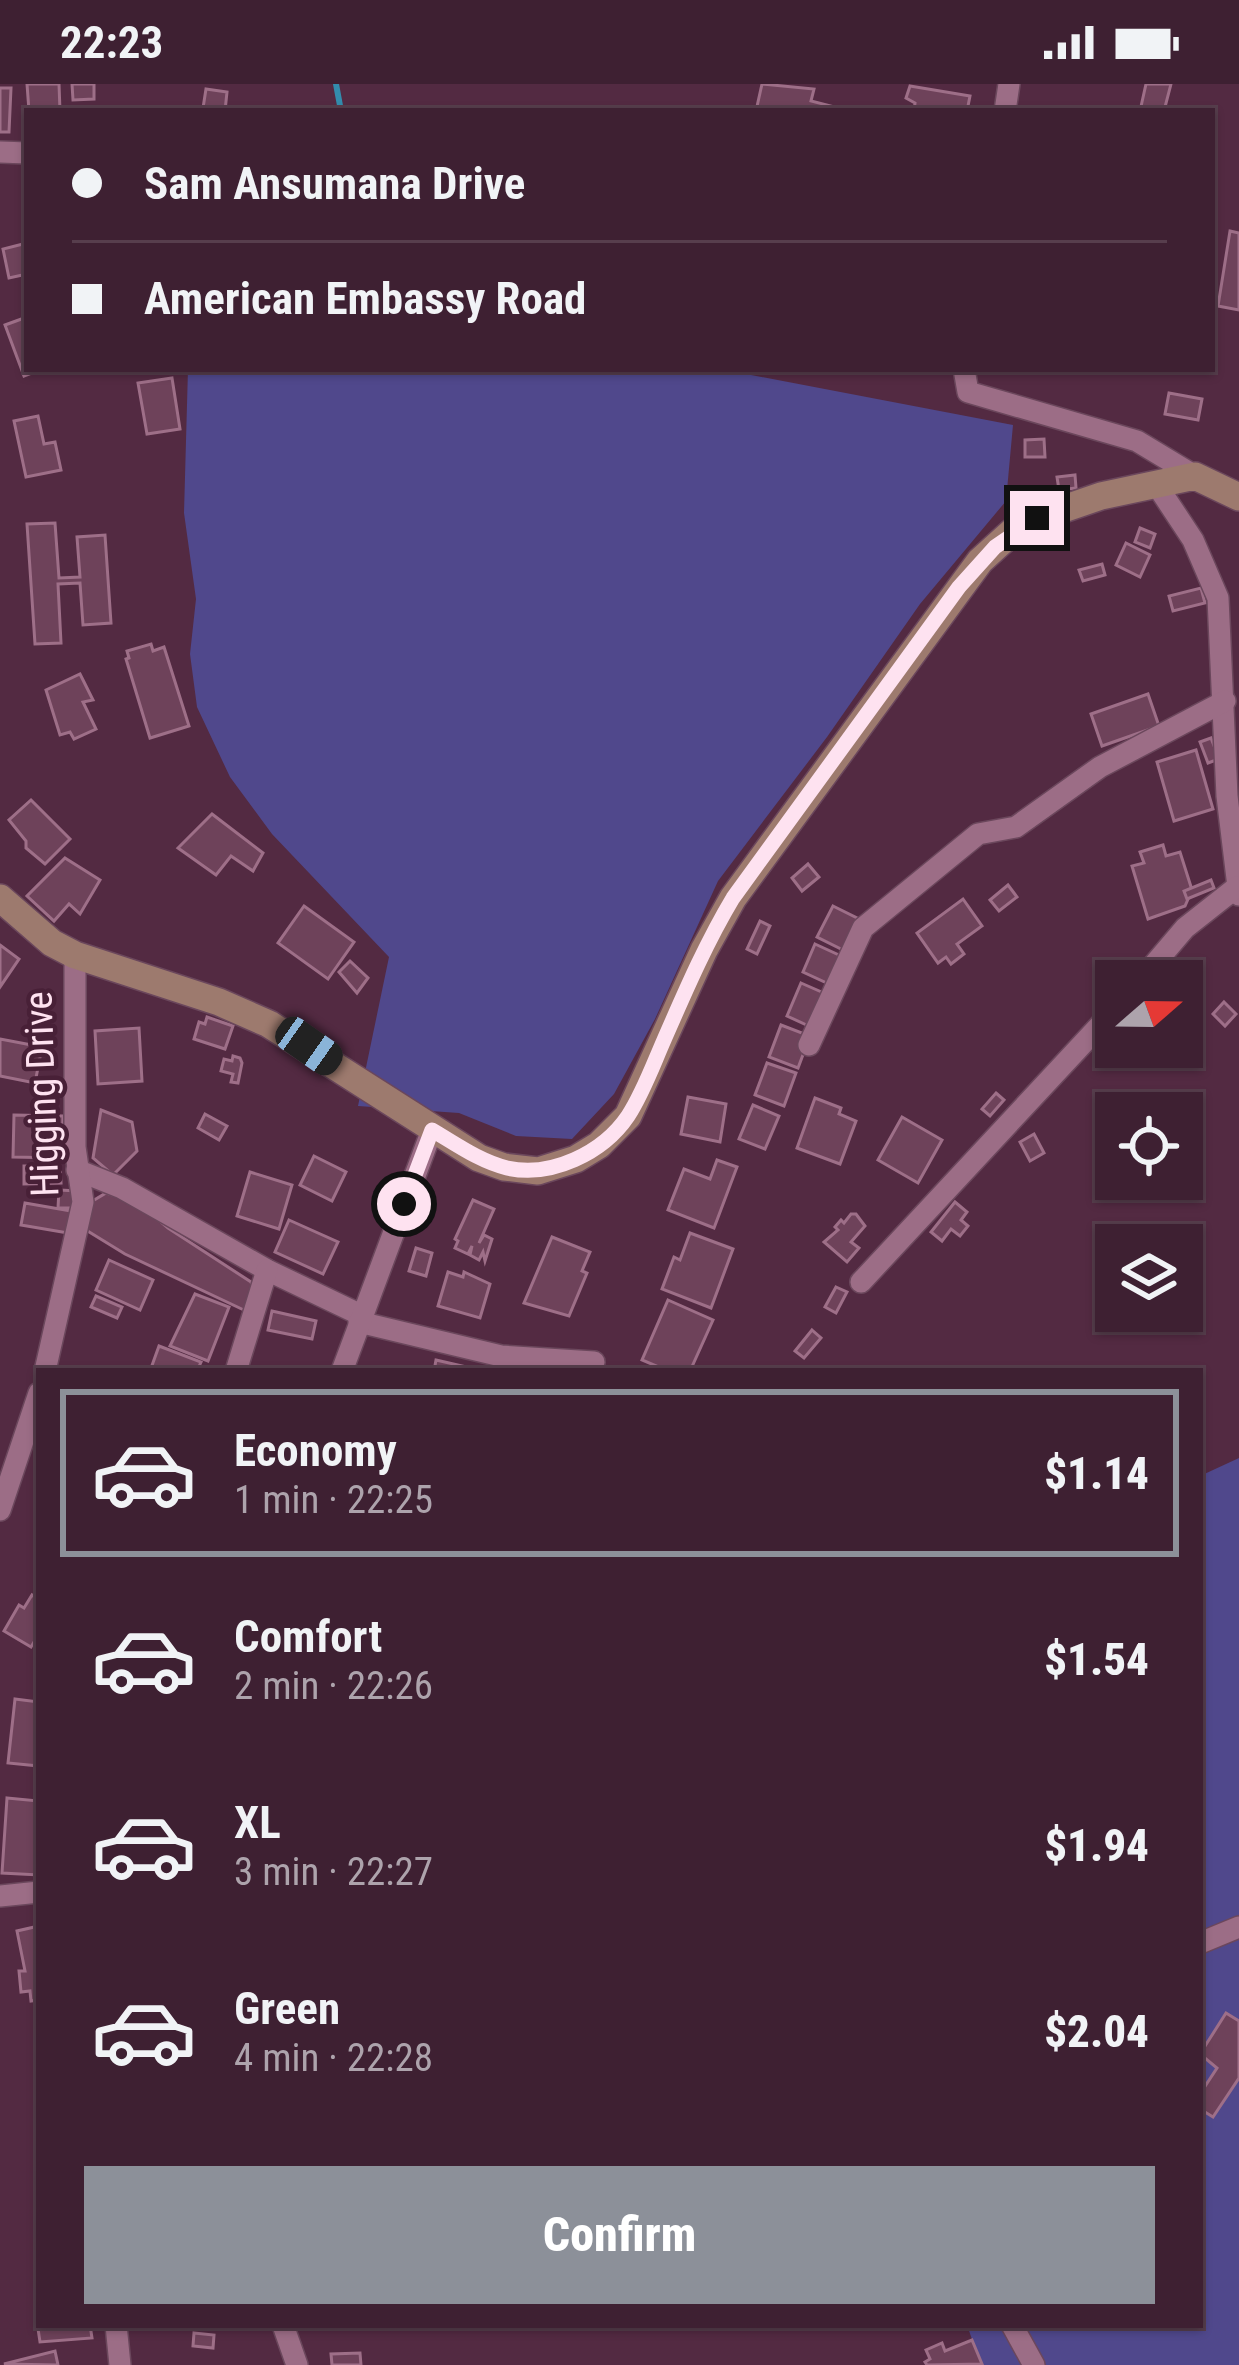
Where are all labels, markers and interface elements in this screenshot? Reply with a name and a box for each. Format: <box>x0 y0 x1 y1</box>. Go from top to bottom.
text: 22:23 <box>60 16 163 69</box>
text: Sam Ansumana Drive <box>144 157 525 210</box>
text: American Embassy Road <box>144 272 586 325</box>
route end <box>1010 491 1064 545</box>
north arrow <box>1095 960 1203 1068</box>
map controls <box>1095 960 1203 1332</box>
street label: Higging Drive <box>15 991 69 1197</box>
car <box>269 1011 349 1081</box>
button: locate <box>1095 1092 1203 1200</box>
route start <box>377 1177 431 1231</box>
button: layers <box>1095 1224 1203 1332</box>
icon: car <box>90 1419 198 1527</box>
text: Economy <box>234 1424 397 1477</box>
text: $1.14 <box>1044 1447 1149 1500</box>
text: 1 min · 22:25 <box>234 1477 433 1523</box>
icon: car <box>90 1605 198 1713</box>
text: Comfort <box>234 1610 382 1663</box>
text: $1.54 <box>1044 1633 1149 1686</box>
text: 2 min · 22:26 <box>234 1663 433 1709</box>
icon: car <box>90 1791 198 1899</box>
text: XL <box>234 1796 281 1849</box>
text: $1.94 <box>1044 1819 1149 1872</box>
text: 3 min · 22:27 <box>234 1849 433 1895</box>
icon: car <box>90 1977 198 2085</box>
text: Green <box>234 1982 340 2035</box>
text: $2.04 <box>1044 2005 1149 2058</box>
text: 4 min · 22:28 <box>234 2035 433 2081</box>
button: Confirm <box>84 2166 1155 2304</box>

